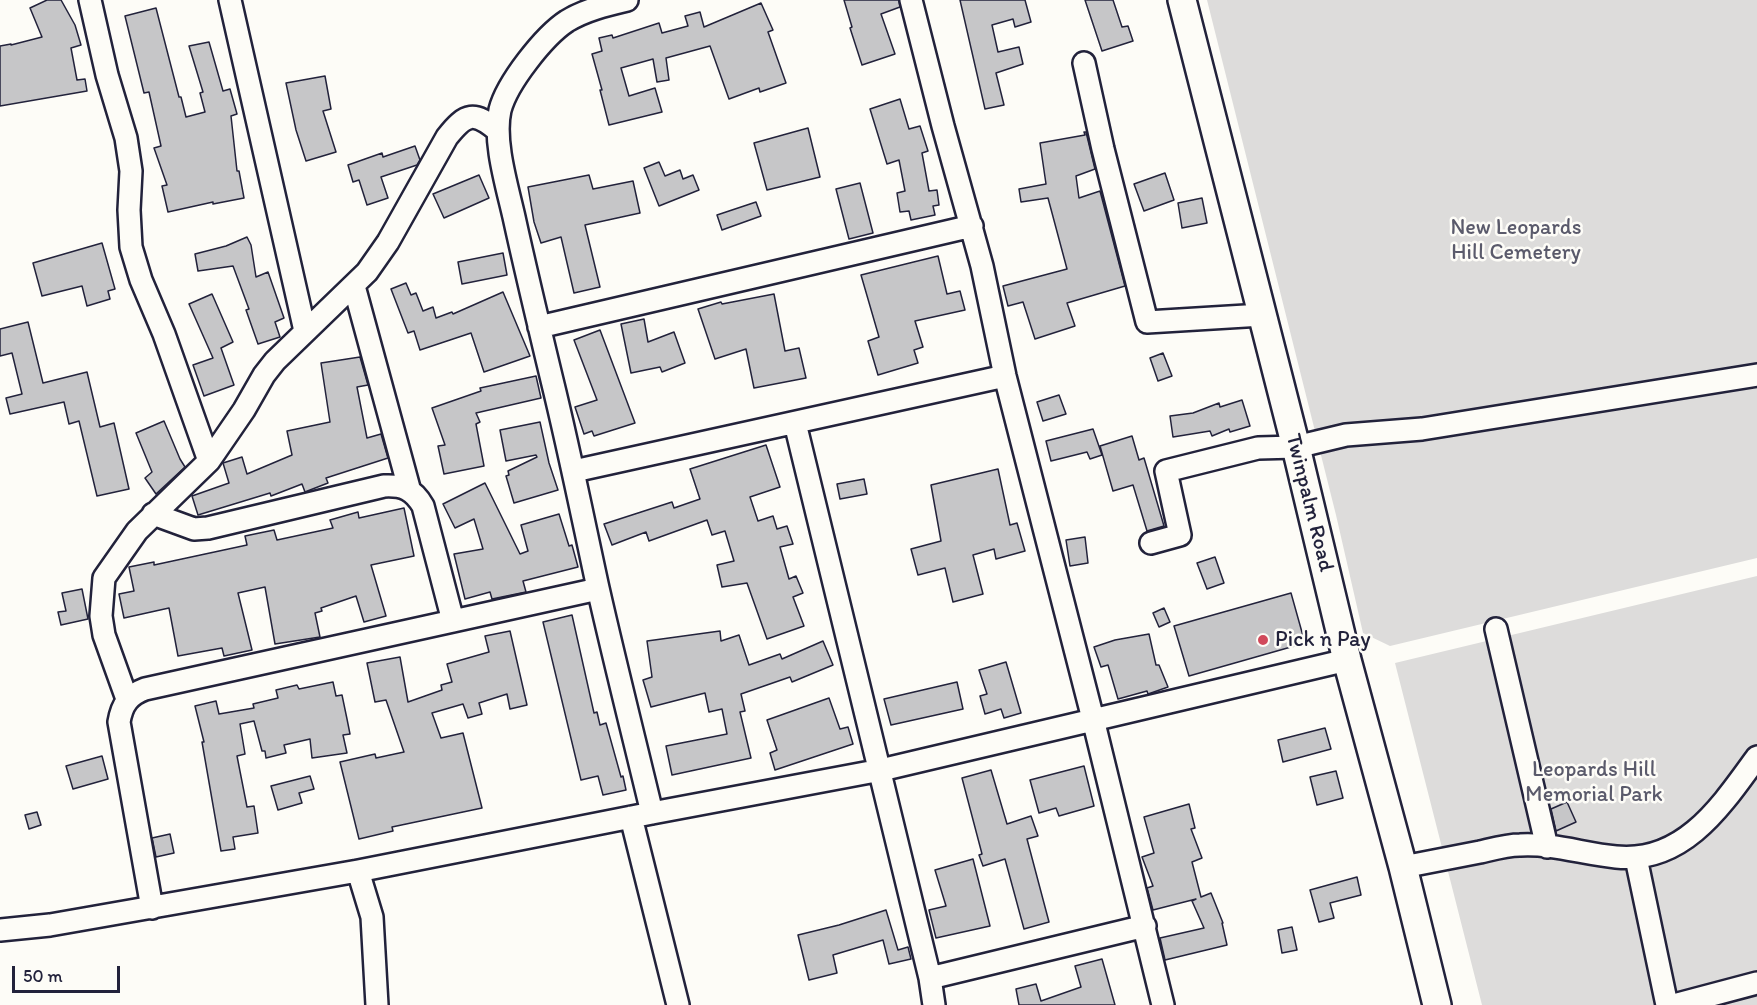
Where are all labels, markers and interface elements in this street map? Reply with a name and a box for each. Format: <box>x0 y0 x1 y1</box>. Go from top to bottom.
park label: New Leopards Hill Cemetery <box>1450 215 1582 266</box>
street label: Twinpalm Road <box>1279 431 1339 575</box>
place label: Pick n Pay <box>1275 627 1371 653</box>
marker: Pick n Pay <box>1256 633 1270 647</box>
park label: Leopards Hill Memorial Park <box>1525 757 1663 808</box>
scale bar <box>15 954 123 992</box>
text: 50 m <box>23 965 63 987</box>

